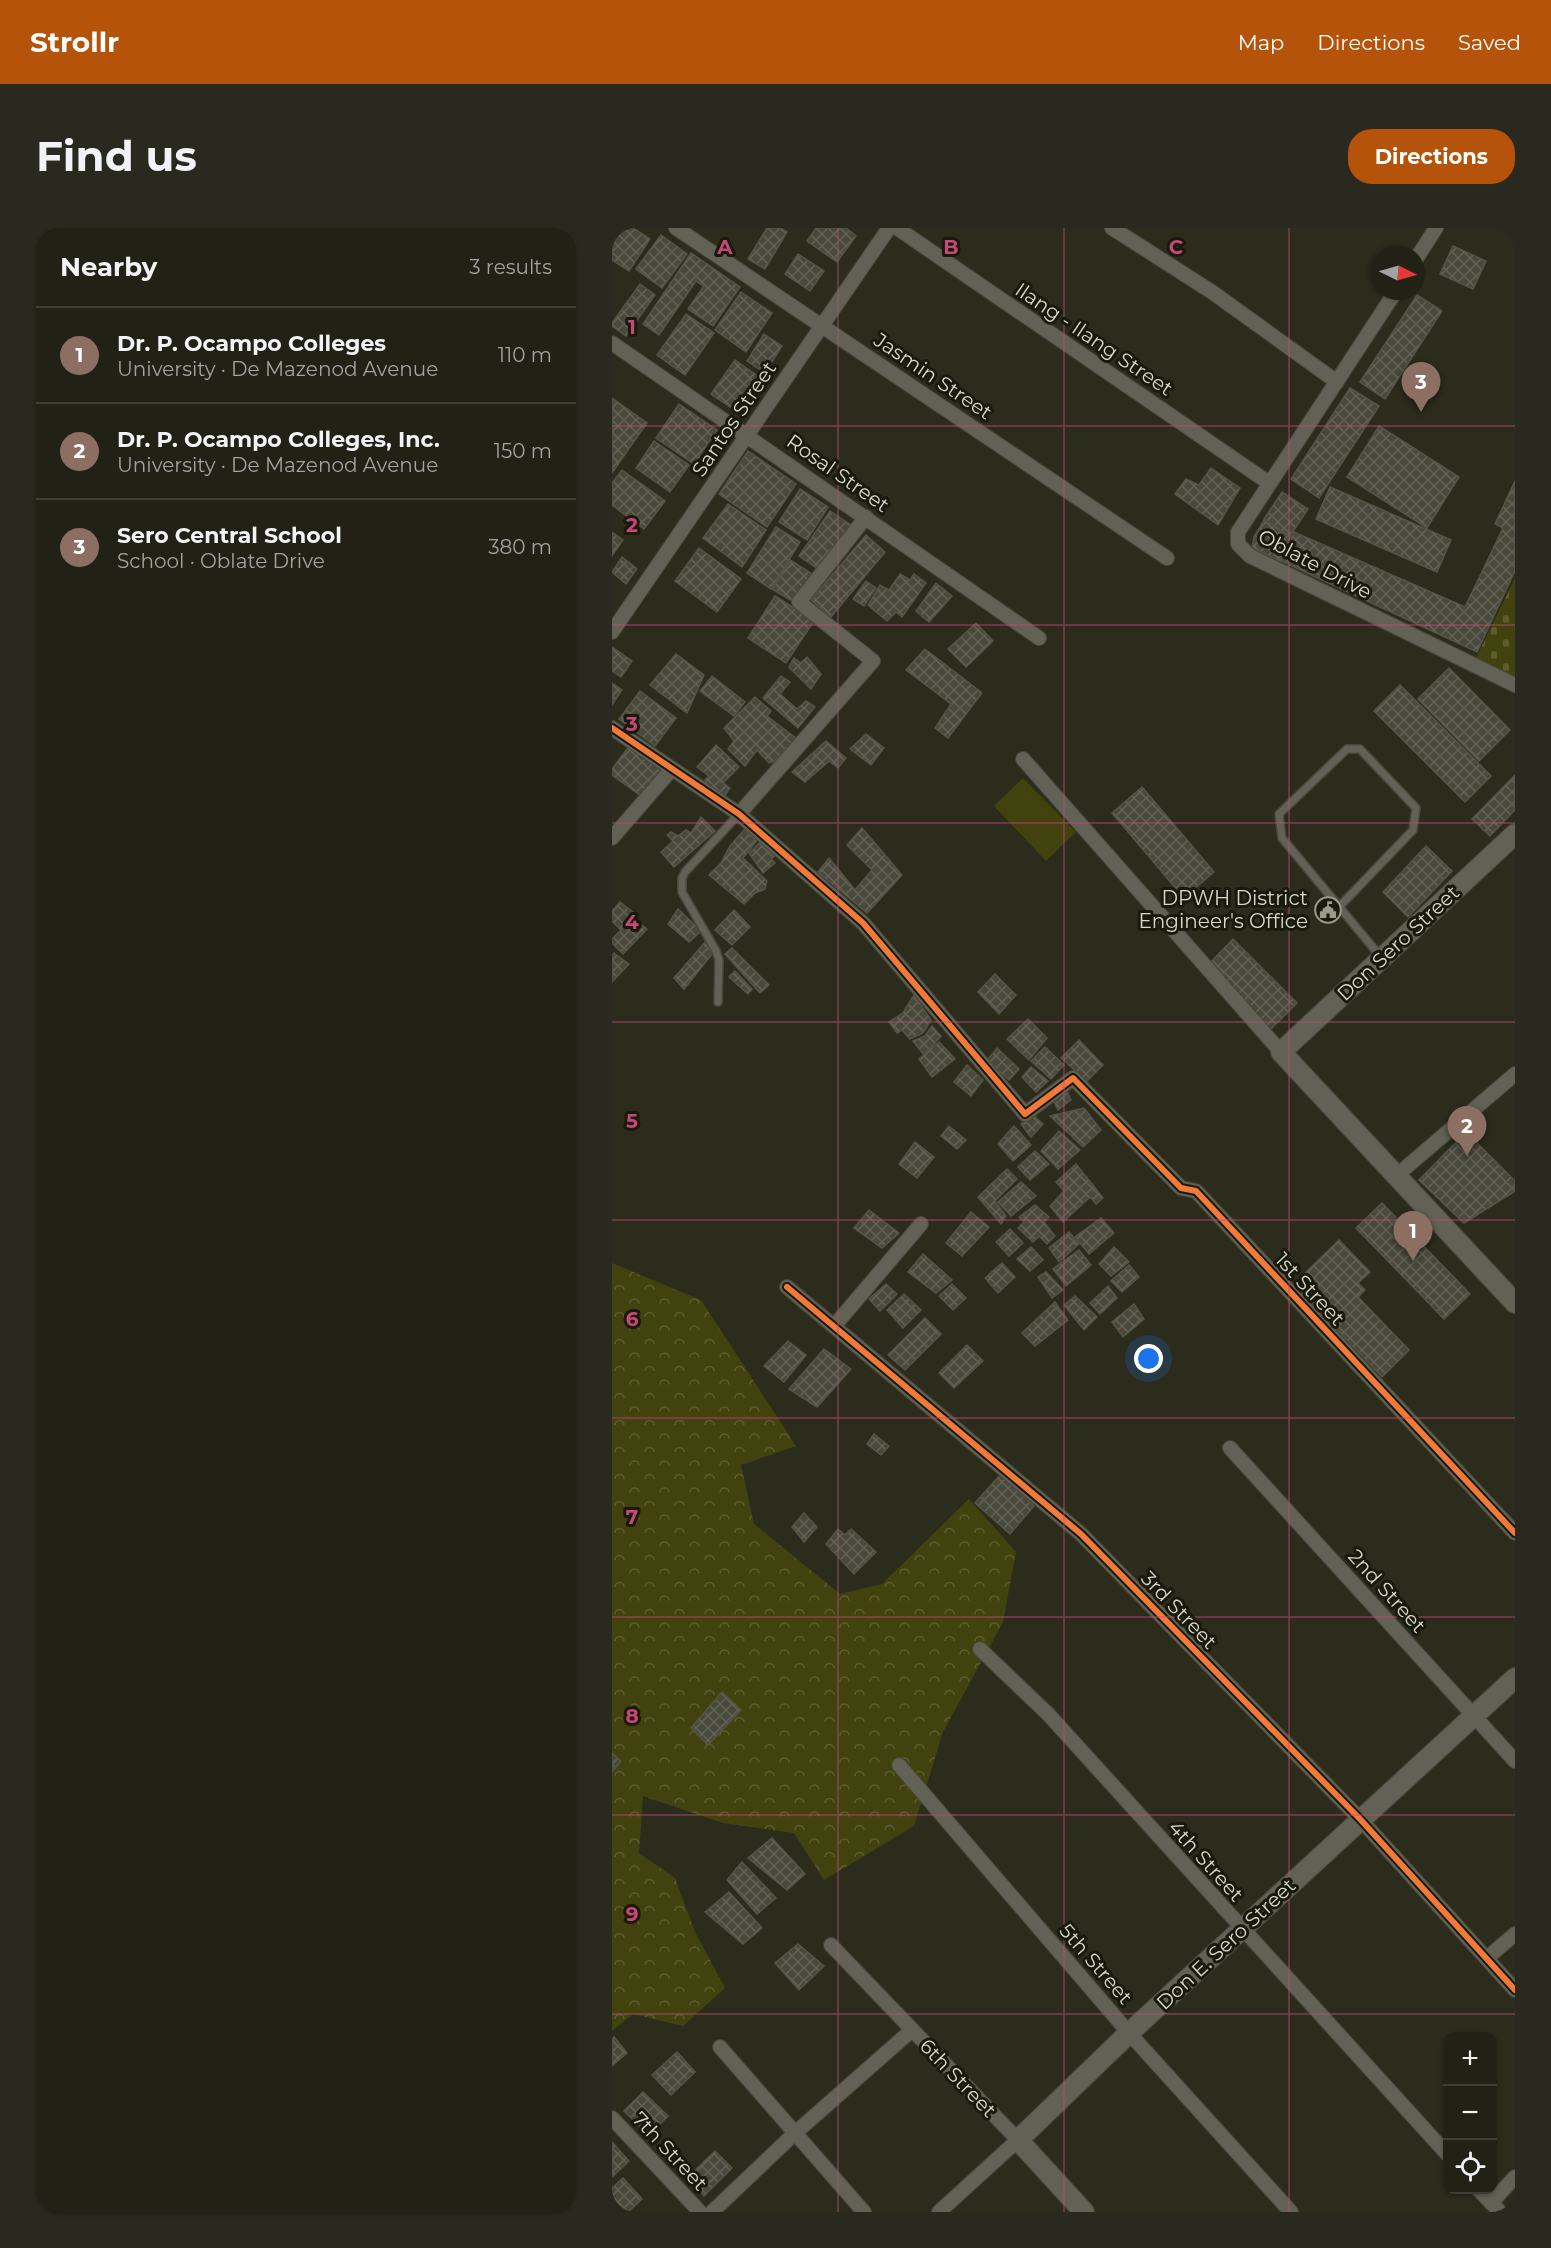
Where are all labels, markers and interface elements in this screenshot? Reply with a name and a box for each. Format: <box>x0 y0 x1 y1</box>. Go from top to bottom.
text: Strollr <box>30 25 119 59</box>
text: Map <box>1238 30 1284 55</box>
text: Directions <box>1317 30 1425 55</box>
text: Saved <box>1458 30 1521 55</box>
button: Directions <box>1348 129 1515 184</box>
text: Find us <box>36 130 197 182</box>
text: A <box>716 235 733 259</box>
text: B <box>943 235 959 259</box>
text: C <box>1169 235 1184 259</box>
north arrow <box>1371 246 1425 300</box>
text: Nearby <box>60 251 157 283</box>
text: 3 results <box>469 255 552 279</box>
street label: Ilang - Ilang Street <box>1011 277 1177 401</box>
text: 1 <box>628 315 636 339</box>
street label: Jasmin Street <box>869 327 997 424</box>
text: Dr. P. Ocampo Colleges <box>117 330 386 357</box>
text: 1 <box>76 343 83 367</box>
text: 110 m <box>498 343 552 367</box>
text: University · De Mazenod Avenue <box>117 357 438 381</box>
street label: Santos Street <box>687 357 781 481</box>
pin: 3 <box>1402 362 1440 412</box>
text: Dr. P. Ocampo Colleges, Inc. <box>117 426 440 453</box>
street label: Rosal Street <box>782 429 894 517</box>
text: 2 <box>74 439 85 463</box>
text: 150 m <box>494 439 552 463</box>
text: University · De Mazenod Avenue <box>117 453 438 477</box>
text: 2 <box>626 513 638 537</box>
text: Sero Central School <box>117 522 342 549</box>
street label: Oblate Drive <box>1254 524 1376 604</box>
text: 3 <box>74 535 85 559</box>
text: 380 m <box>488 535 552 559</box>
text: School · Oblate Drive <box>117 549 325 573</box>
text: 3 <box>625 712 638 736</box>
street label: Don Sero Street <box>1332 880 1464 1006</box>
place label: DPWH District Engineer's Office <box>1138 886 1308 933</box>
public building icon: DPWH District Engineer's Office <box>1313 895 1343 925</box>
text: 4 <box>625 910 639 934</box>
pin: 2 <box>1448 1106 1486 1156</box>
text: 5 <box>626 1109 638 1133</box>
pin: 1 <box>1394 1212 1432 1261</box>
street label: 1st Street <box>1270 1248 1350 1330</box>
text: 6 <box>626 1307 639 1331</box>
your location <box>1134 1344 1163 1373</box>
text: 7 <box>626 1505 638 1529</box>
street label: 2nd Street <box>1343 1544 1431 1638</box>
street label: 3rd Street <box>1136 1566 1222 1654</box>
text: 8 <box>625 1704 639 1728</box>
street label: 4th Street <box>1163 1816 1249 1906</box>
street label: Don E. Sero Street <box>1152 1873 1300 2015</box>
text: 9 <box>626 1902 638 1926</box>
street label: 5th Street <box>1055 1919 1137 2009</box>
map controls <box>1443 2032 1497 2194</box>
button: + <box>1443 2032 1497 2086</box>
street label: 6th Street <box>915 2034 1001 2122</box>
button: − <box>1443 2086 1497 2140</box>
street label: 7th Street <box>628 2107 712 2195</box>
button: locate <box>1443 2140 1497 2194</box>

